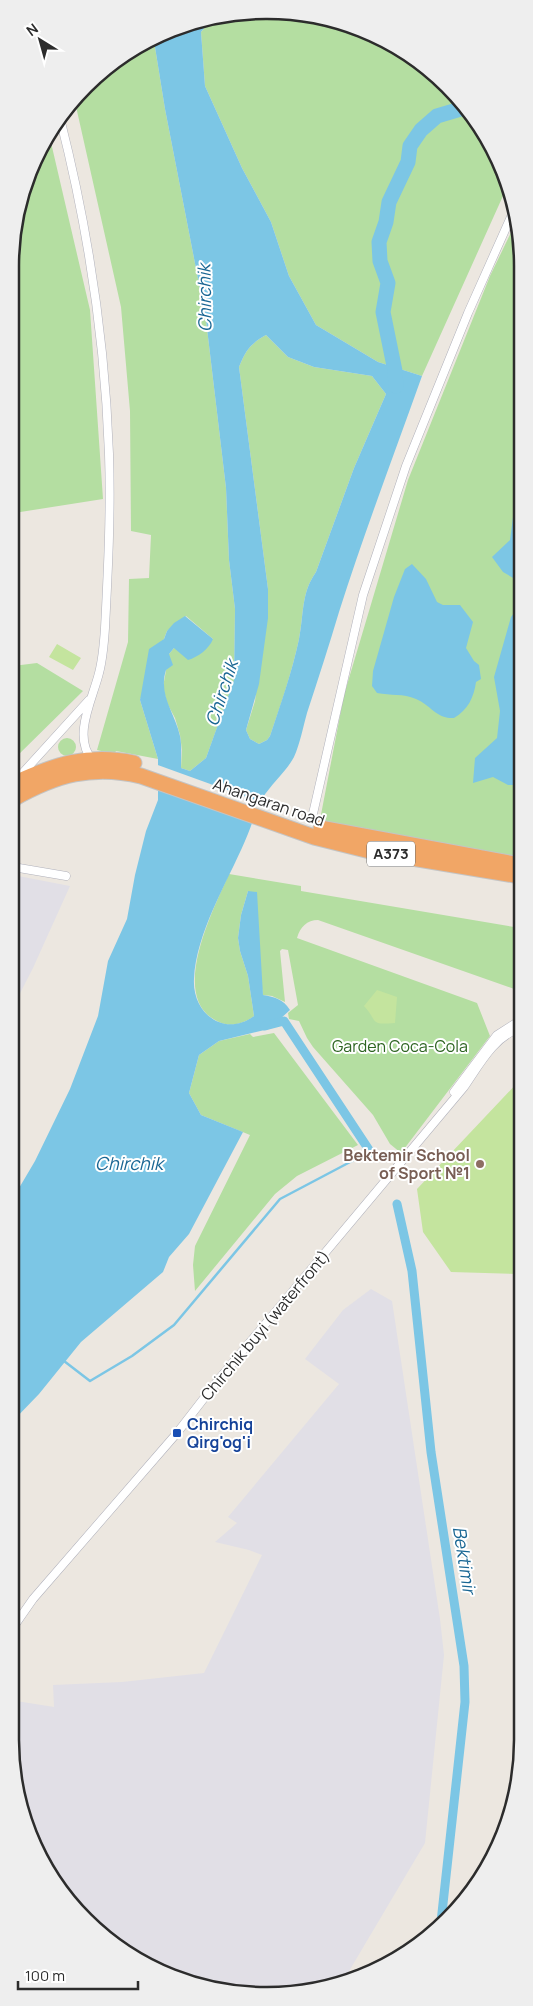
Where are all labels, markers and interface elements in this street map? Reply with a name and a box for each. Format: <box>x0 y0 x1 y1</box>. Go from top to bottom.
north arrow <box>15 15 65 65</box>
text: N <box>22 19 42 40</box>
water label: Chirchik <box>191 261 217 332</box>
water label: Chirchik <box>199 654 244 729</box>
street label: Ahangaran road <box>210 773 328 831</box>
road number: A373 <box>367 842 415 866</box>
park label: Garden Coca-Cola <box>332 1035 468 1057</box>
place label: Bektemir School of Sport №1 <box>343 1144 470 1184</box>
water label: Chirchik <box>95 1151 166 1175</box>
marker: Bektemir School of Sport №1 <box>474 1158 486 1170</box>
street label: Chirchik buyi (waterfront) <box>195 1245 335 1405</box>
place label: Chirchiq Qirg'og'i <box>187 1413 253 1453</box>
marker: Chirchiq Qirg'og'i <box>171 1427 183 1439</box>
water label: Bektimir <box>448 1524 483 1598</box>
scale bar <box>18 1958 138 1990</box>
text: 100 m <box>25 1965 65 1986</box>

